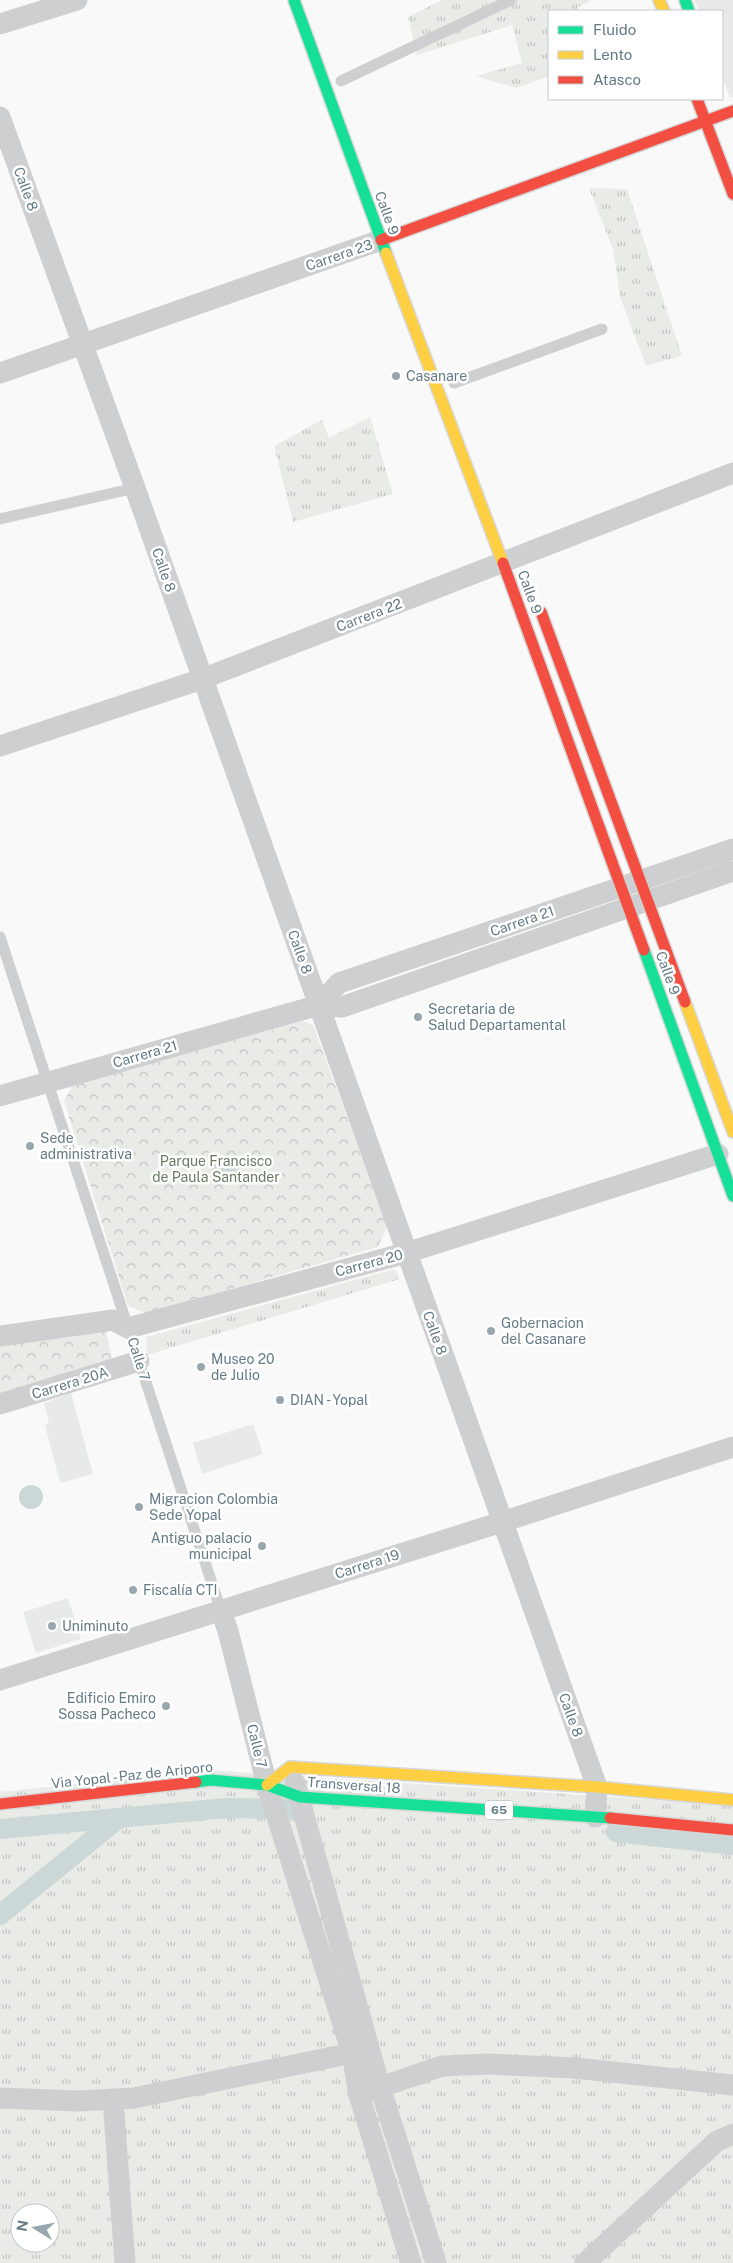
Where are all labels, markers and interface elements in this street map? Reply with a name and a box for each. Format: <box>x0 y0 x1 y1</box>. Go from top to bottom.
legend <box>548 10 723 100</box>
text: Fluido <box>593 21 636 38</box>
text: Lento <box>593 46 632 63</box>
text: Atasco <box>593 71 641 88</box>
street label: Calle 8 <box>11 165 41 213</box>
street label: Calle 9 <box>372 189 402 237</box>
street label: Carrera 23 <box>304 236 375 274</box>
place label: Casanare <box>406 368 467 384</box>
marker: Casanare <box>390 370 402 382</box>
street label: Calle 8 <box>149 546 179 594</box>
street label: Calle 9 <box>515 568 545 616</box>
street label: Carrera 22 <box>334 595 404 635</box>
street label: Carrera 21 <box>488 903 556 939</box>
street label: Calle 8 <box>285 928 315 976</box>
street label: Calle 9 <box>653 949 683 997</box>
place label: Secretaria de Salud Departamental <box>428 1001 566 1033</box>
marker: Secretaria de Salud Departamental <box>412 1011 424 1023</box>
street label: Carrera 21 <box>111 1037 179 1071</box>
place label: Sede administrativa <box>40 1130 132 1162</box>
marker: Sede administrativa <box>24 1140 36 1152</box>
park label: Parque Francisco de Paula Santander <box>152 1153 280 1185</box>
street label: Carrera 20 <box>333 1246 405 1280</box>
street label: Calle 8 <box>420 1309 450 1357</box>
place label: Gobernacion del Casanare <box>501 1315 586 1347</box>
marker: Gobernacion del Casanare <box>485 1325 497 1337</box>
street label: Calle 7 <box>124 1335 154 1383</box>
place label: Museo 20 de Julio <box>211 1351 275 1383</box>
marker: Museo 20 de Julio <box>195 1361 207 1373</box>
street label: Carrera 20A <box>30 1364 110 1402</box>
place label: DIAN - Yopal <box>290 1392 368 1408</box>
marker: DIAN - Yopal <box>274 1394 286 1406</box>
place label: Migracion Colombia Sede Yopal <box>149 1491 278 1523</box>
marker: Migracion Colombia Sede Yopal <box>133 1501 145 1513</box>
place label: Antiguo palacio municipal <box>151 1530 252 1562</box>
marker: Antiguo palacio municipal <box>256 1540 268 1552</box>
street label: Carrera 19 <box>333 1546 402 1582</box>
place label: Fiscalía CTI <box>143 1582 217 1598</box>
marker: Fiscalía CTI <box>127 1584 139 1596</box>
place label: Uniminuto <box>62 1618 129 1634</box>
marker: Uniminuto <box>46 1620 58 1632</box>
place label: Edificio Emiro Sossa Pacheco <box>58 1690 156 1722</box>
street label: Calle 8 <box>556 1691 586 1739</box>
marker: Edificio Emiro Sossa Pacheco <box>160 1700 172 1712</box>
street label: Calle 7 <box>244 1722 270 1770</box>
street label: Via Yopal - Paz de Ariporo <box>50 1759 214 1791</box>
street label: Transversal 18 <box>307 1774 401 1796</box>
road number: 65 <box>485 1800 513 1820</box>
north arrow <box>10 2203 60 2253</box>
text: N <box>13 2219 31 2233</box>

